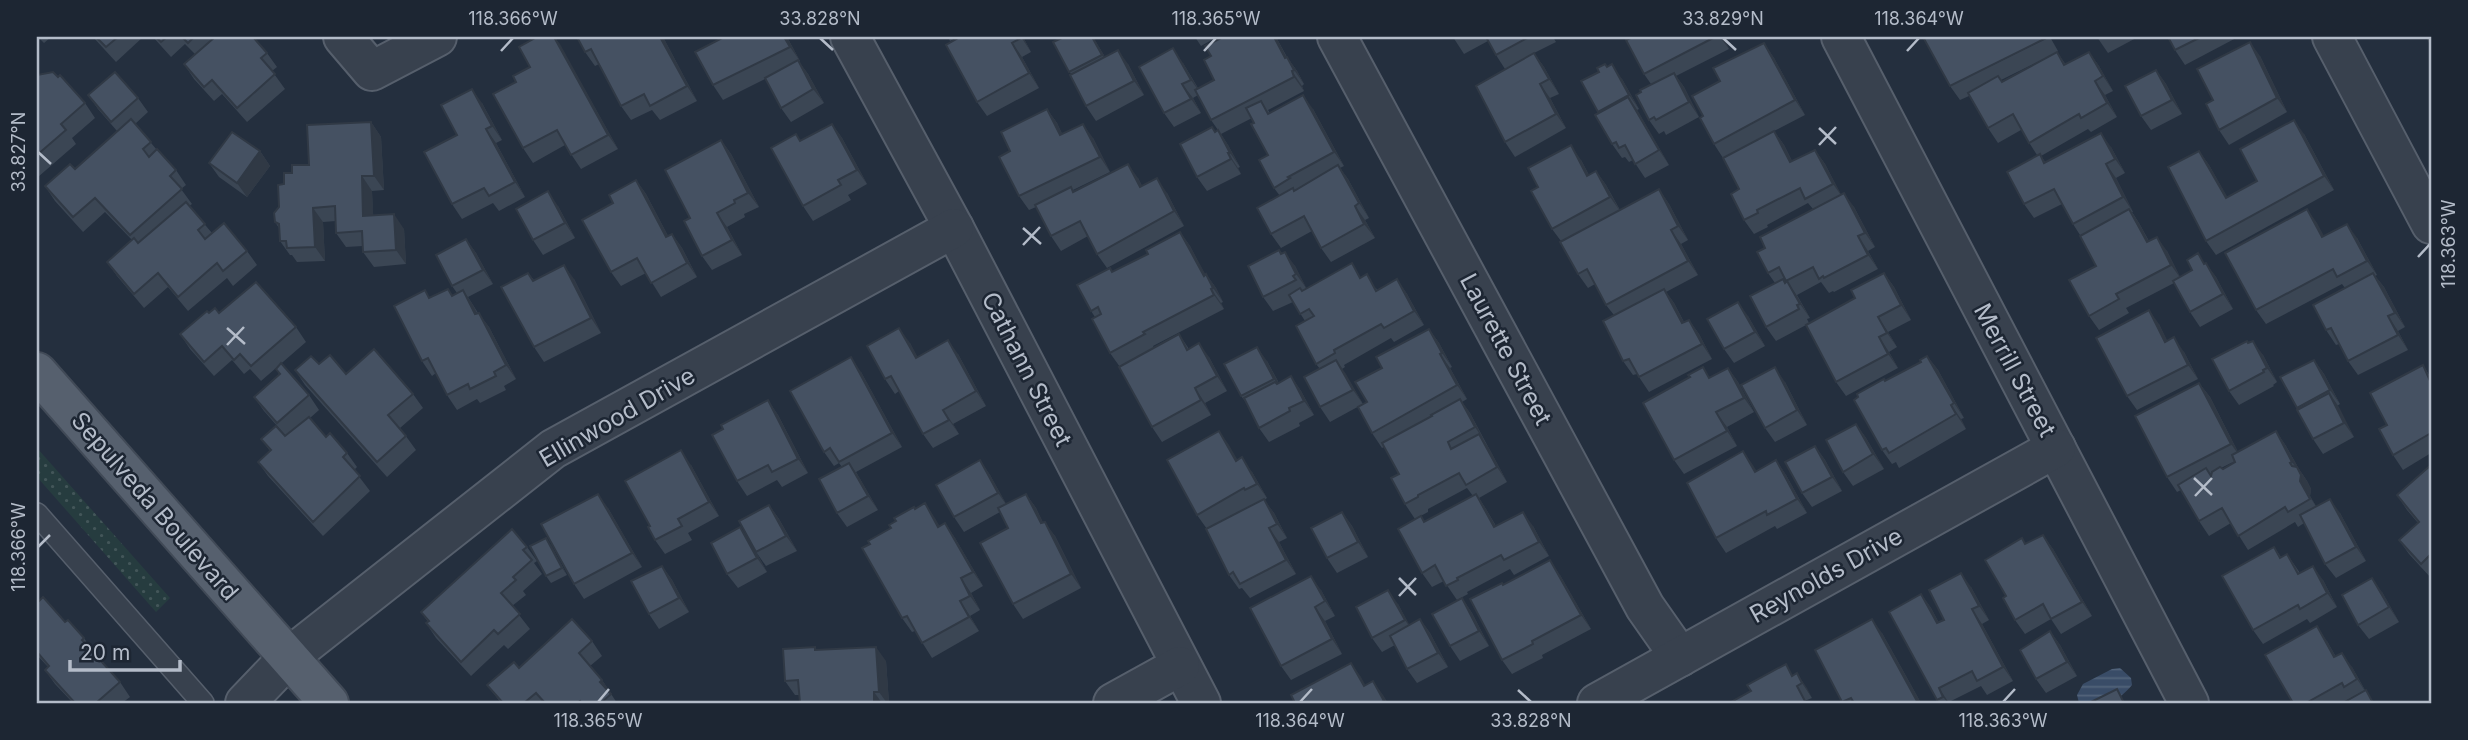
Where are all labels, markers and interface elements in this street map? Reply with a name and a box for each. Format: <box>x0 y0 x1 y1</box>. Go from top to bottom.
text: 118.366°W <box>468 8 558 29</box>
text: 33.828°N <box>779 8 861 29</box>
text: 118.365°W <box>1171 8 1261 29</box>
text: 33.829°N <box>1682 8 1764 29</box>
text: 118.364°W <box>1874 8 1964 29</box>
text: 33.827°N <box>8 112 29 192</box>
text: 118.363°W <box>2438 199 2459 289</box>
street label: Laurette Street <box>1454 268 1558 430</box>
street label: Cathann Street <box>976 287 1078 451</box>
street label: Merrill Street <box>1968 299 2062 442</box>
street label: Ellinwood Drive <box>534 361 700 473</box>
street label: Sepulveda Boulevard <box>65 406 245 606</box>
text: 118.366°W <box>8 502 29 592</box>
street label: Reynolds Drive <box>1745 521 1907 629</box>
scale bar <box>70 628 180 672</box>
text: 20 m <box>80 640 130 665</box>
text: 118.365°W <box>553 710 643 731</box>
text: 118.364°W <box>1255 710 1345 731</box>
text: 33.828°N <box>1490 710 1572 731</box>
text: 118.363°W <box>1958 710 2048 731</box>

